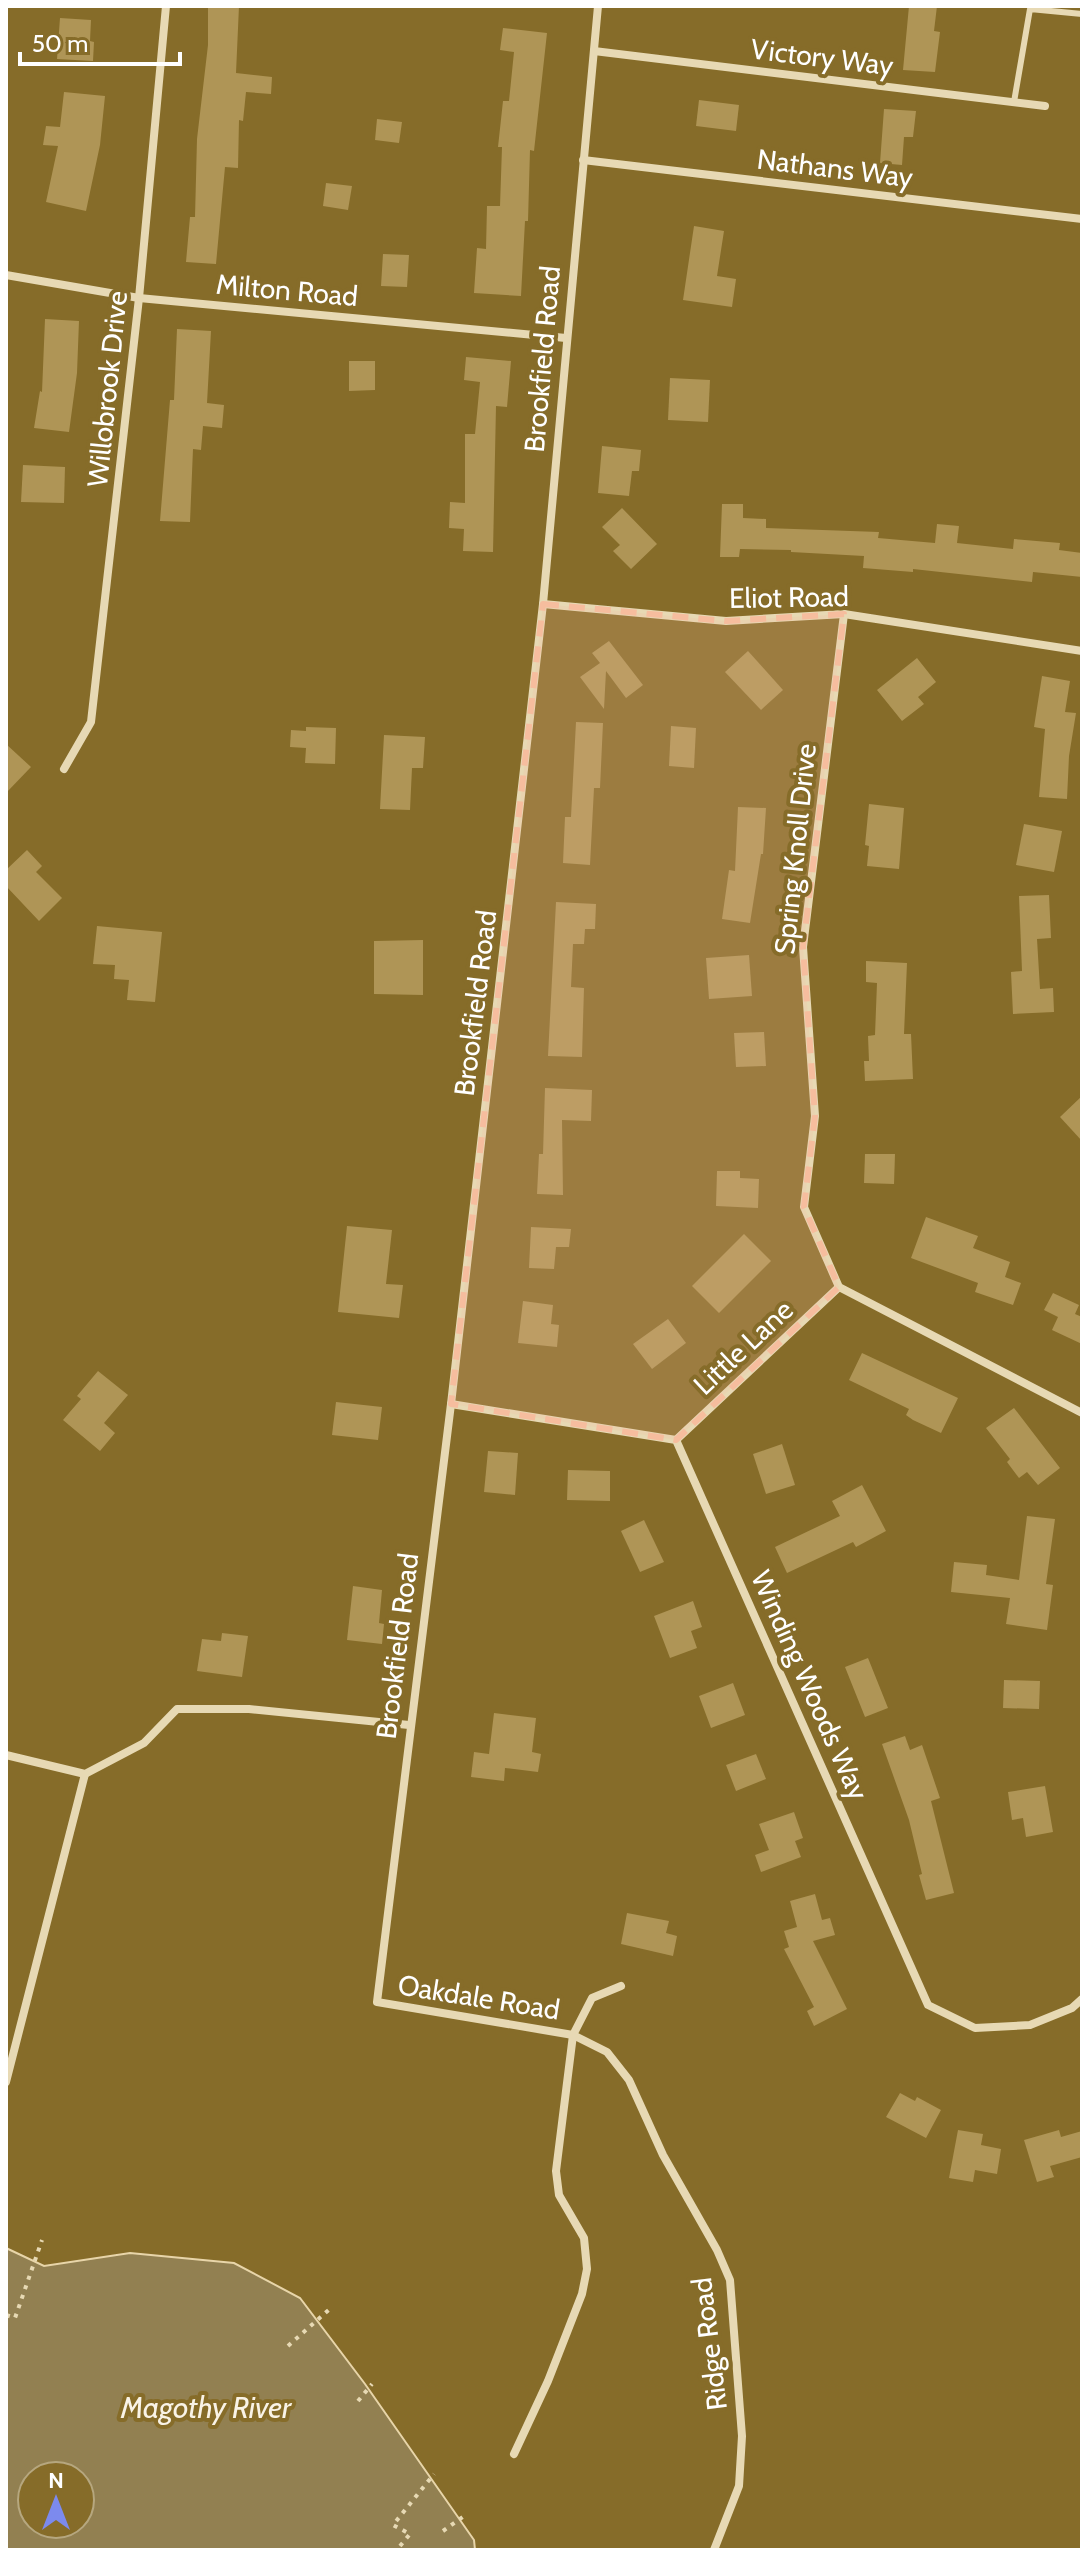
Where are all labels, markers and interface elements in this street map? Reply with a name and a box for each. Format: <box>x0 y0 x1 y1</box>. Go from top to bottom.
scale bar <box>20 16 180 66</box>
text: 50 m <box>32 29 88 58</box>
street label: Victory Way <box>749 31 895 83</box>
street label: Nathans Way <box>755 142 915 194</box>
street label: Brookfield Road <box>517 264 567 454</box>
street label: Milton Road <box>215 267 359 313</box>
street label: Willobrook Drive <box>80 289 134 489</box>
street label: Eliot Road <box>729 579 849 615</box>
street label: Spring Knoll Drive <box>767 742 823 956</box>
street label: Brookfield Road <box>447 908 503 1098</box>
street label: Little Lane <box>686 1292 800 1402</box>
street label: Brookfield Road <box>369 1551 425 1741</box>
street label: Winding Woods Way <box>744 1565 876 1805</box>
street label: Oakdale Road <box>396 1967 562 2027</box>
street label: Ridge Road <box>684 2276 734 2412</box>
water label: Magothy River <box>120 2389 293 2426</box>
north arrow <box>16 2460 96 2540</box>
text: N <box>48 2467 64 2494</box>

